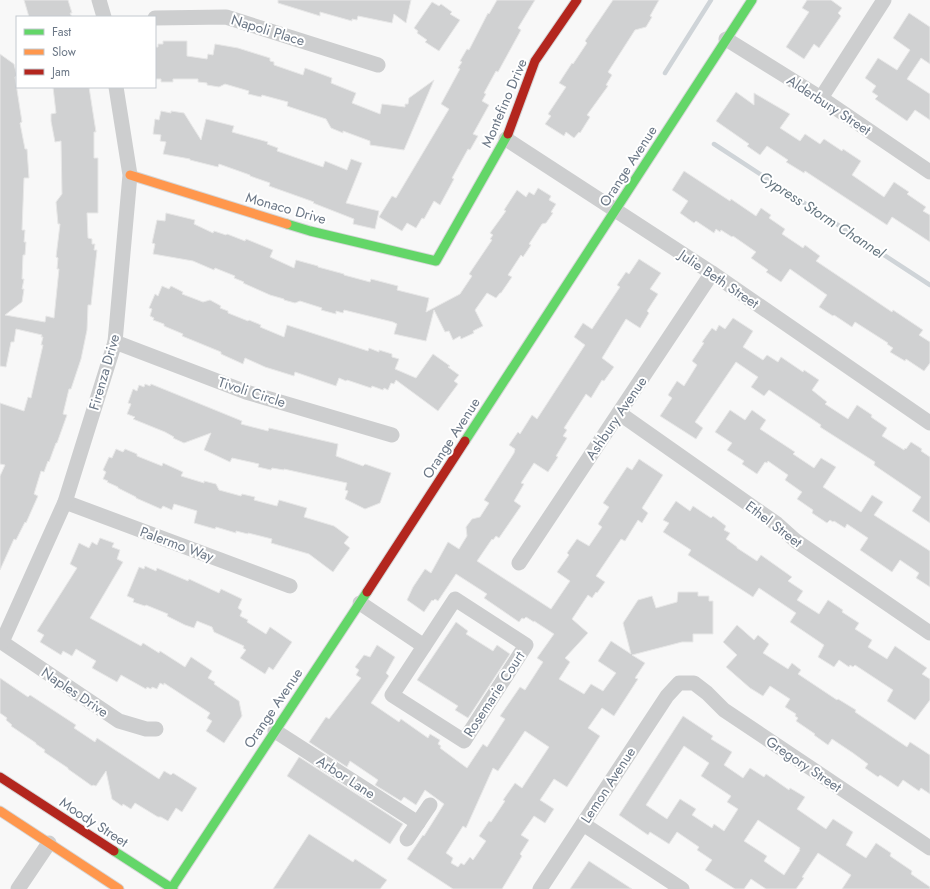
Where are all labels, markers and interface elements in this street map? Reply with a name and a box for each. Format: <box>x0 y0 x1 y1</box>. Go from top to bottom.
street label: Napoli Place <box>229 9 307 51</box>
legend <box>16 16 156 88</box>
text: Fast <box>52 23 71 41</box>
text: Slow <box>52 43 77 61</box>
street label: Montefino Drive <box>476 55 532 151</box>
text: Jam <box>50 63 70 81</box>
street label: Alderbury Street <box>783 70 876 140</box>
street label: Orange Avenue <box>594 122 662 210</box>
water label: Cypress Storm Channel <box>755 166 890 264</box>
street label: Monaco Drive <box>243 187 329 229</box>
street label: Julie Beth Street <box>673 244 763 313</box>
street label: Firenza Drive <box>84 332 124 412</box>
street label: Tivoli Circle <box>216 372 288 412</box>
street label: Ashbury Avenue <box>581 372 651 464</box>
street label: Orange Avenue <box>417 394 485 482</box>
street label: Ethel Street <box>741 496 807 552</box>
street label: Palermo Way <box>137 521 218 567</box>
street label: Rosemarie Court <box>459 647 530 741</box>
street label: Naples Drive <box>38 662 112 722</box>
street label: Orange Avenue <box>239 664 307 752</box>
street label: Gregory Street <box>762 731 846 797</box>
street label: Lemon Avenue <box>576 743 640 827</box>
street label: Arbor Lane <box>313 751 379 803</box>
street label: Moody Street <box>56 792 133 852</box>

